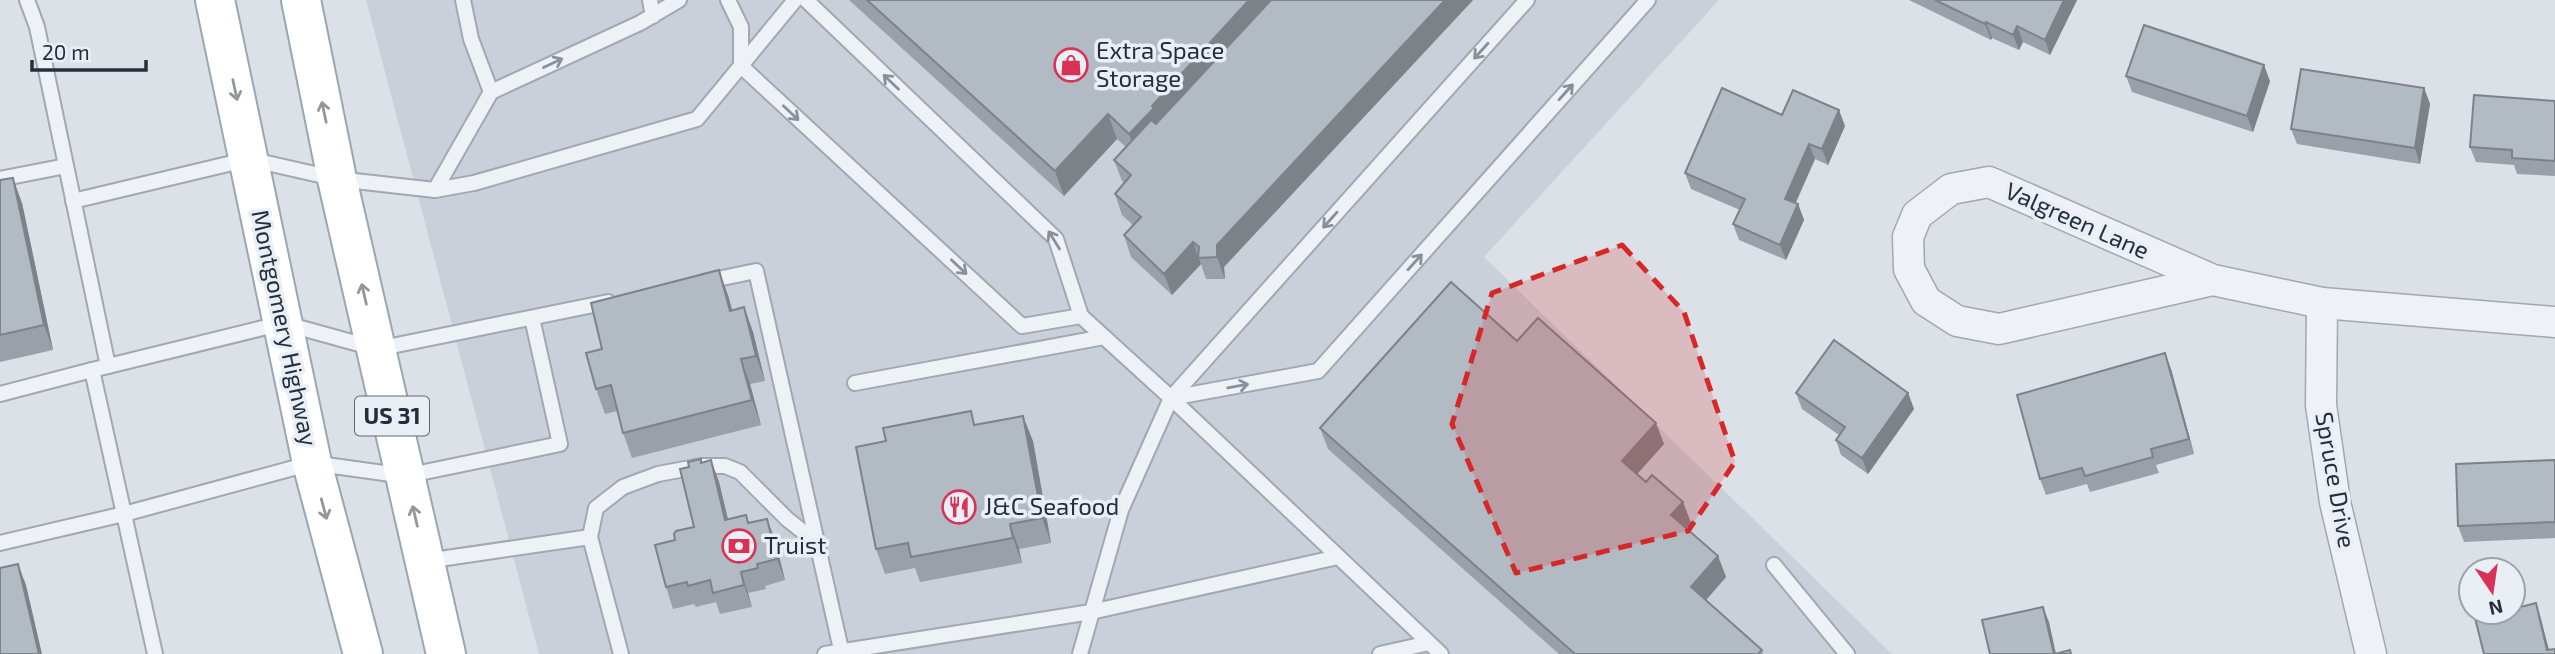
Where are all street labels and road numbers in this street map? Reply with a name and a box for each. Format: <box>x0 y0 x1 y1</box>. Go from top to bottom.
street label: Valgreen Lane <box>2001 175 2154 264</box>
street label: Montgomery Highway <box>246 207 325 449</box>
road number: US 31 <box>355 396 429 436</box>
street label: Spruce Drive <box>2310 410 2363 550</box>

